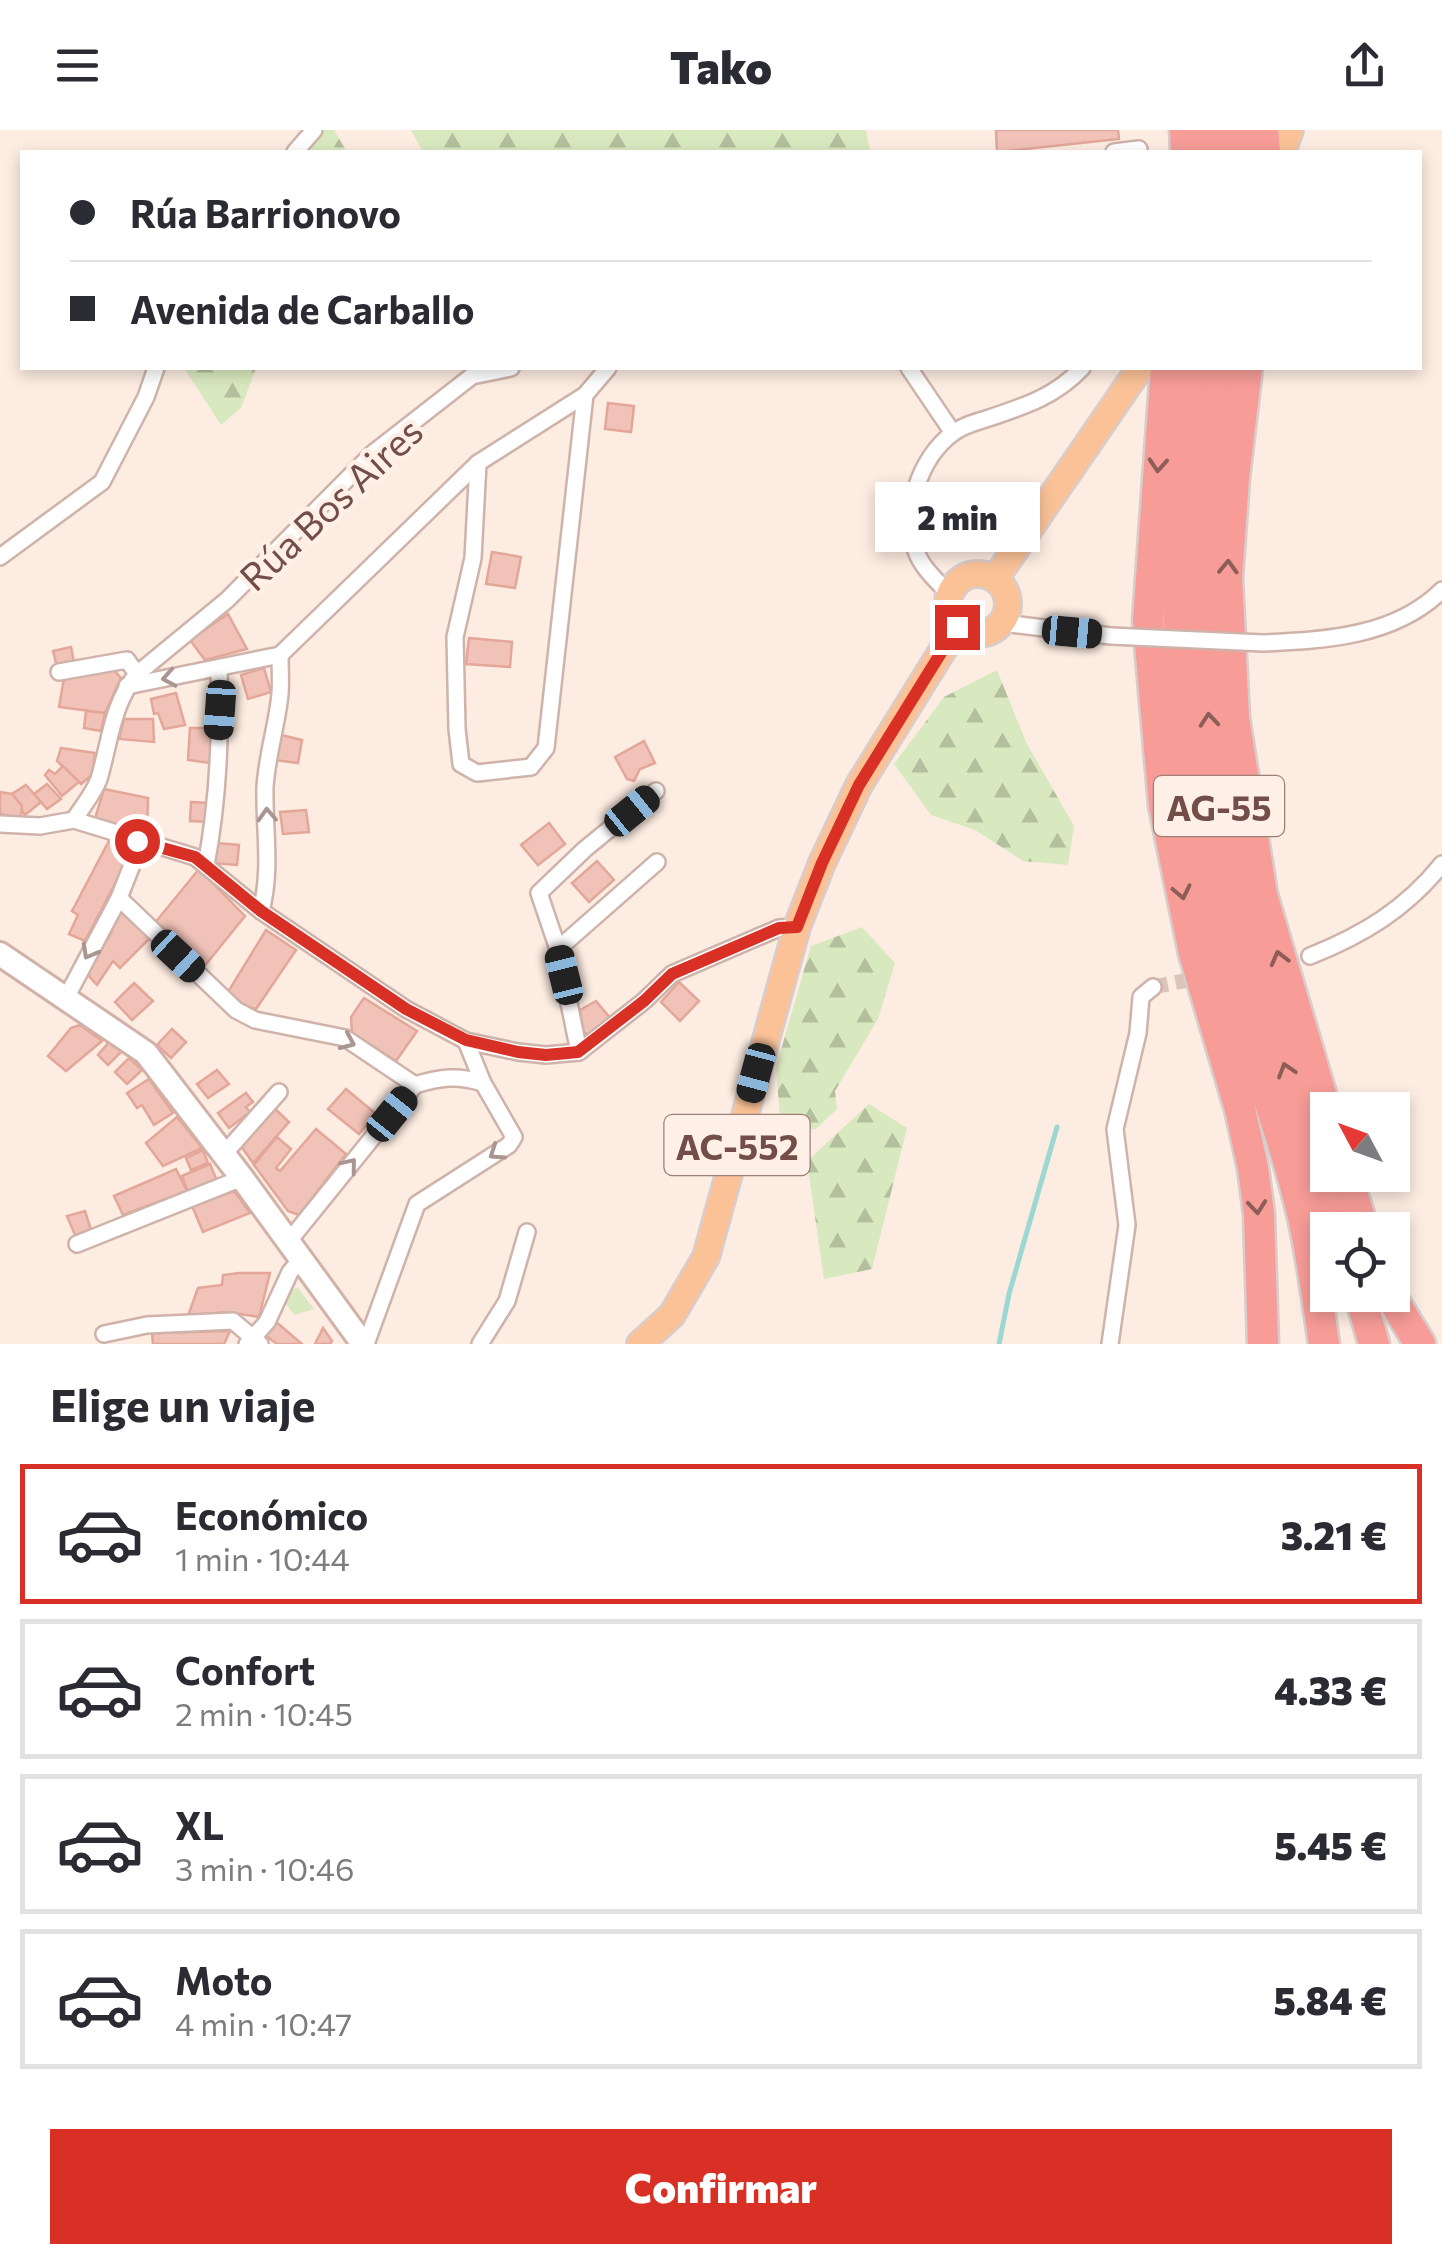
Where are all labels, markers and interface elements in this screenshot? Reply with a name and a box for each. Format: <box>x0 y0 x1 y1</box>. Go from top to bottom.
icon: menu <box>50 38 105 93</box>
text: Tako <box>670 38 772 93</box>
icon: share <box>1337 38 1392 93</box>
text: Rúa Barrionovo <box>130 189 401 236</box>
text: Avenida de Carballo <box>130 285 474 332</box>
street label: Rúa Bos Aires <box>229 406 431 600</box>
one-way arrow <box>1148 457 1169 473</box>
callout: 2 min <box>874 482 1040 552</box>
text: 2 min <box>917 497 998 537</box>
one-way arrow <box>1218 559 1239 575</box>
route end <box>935 605 980 650</box>
car <box>1041 614 1103 650</box>
one-way arrow <box>161 667 178 688</box>
car <box>203 679 237 741</box>
one-way arrow <box>1199 711 1220 727</box>
road number: AG-55 <box>1154 776 1284 836</box>
car <box>599 780 665 842</box>
one-way arrow <box>257 806 278 822</box>
route start <box>115 819 160 864</box>
one-way arrow <box>1170 883 1191 900</box>
car <box>146 925 210 987</box>
one-way arrow <box>82 941 102 959</box>
car <box>542 942 586 1008</box>
one-way arrow <box>1270 949 1291 967</box>
one-way arrow <box>337 1030 355 1050</box>
car <box>734 1040 778 1106</box>
one-way arrow <box>1277 1063 1298 1080</box>
car <box>361 1081 423 1147</box>
north arrow <box>1310 1092 1410 1192</box>
map controls <box>1310 1092 1410 1312</box>
road number: AC-552 <box>664 1115 810 1175</box>
one-way arrow <box>489 1141 507 1159</box>
one-way arrow <box>339 1159 356 1177</box>
one-way arrow <box>1246 1200 1268 1216</box>
button: locate <box>1310 1212 1410 1312</box>
text: Elige un viaje <box>50 1376 315 1431</box>
icon: car <box>55 1489 145 1579</box>
text: Económico <box>175 1491 368 1538</box>
text: 3.21 € <box>1281 1511 1387 1558</box>
text: 1 min · 10:44 <box>175 1538 350 1578</box>
icon: car <box>55 1644 145 1734</box>
text: Confort <box>175 1646 315 1693</box>
text: 4.33 € <box>1274 1666 1387 1713</box>
text: 2 min · 10:45 <box>175 1693 353 1733</box>
icon: car <box>55 1799 145 1889</box>
text: XL <box>175 1801 224 1848</box>
text: 5.45 € <box>1275 1821 1387 1868</box>
text: 3 min · 10:46 <box>175 1848 354 1888</box>
icon: car <box>55 1954 145 2044</box>
text: Moto <box>175 1956 273 2003</box>
text: 5.84 € <box>1274 1976 1387 2023</box>
text: 4 min · 10:47 <box>175 2003 352 2043</box>
button: Confirmar <box>50 2129 1392 2244</box>

